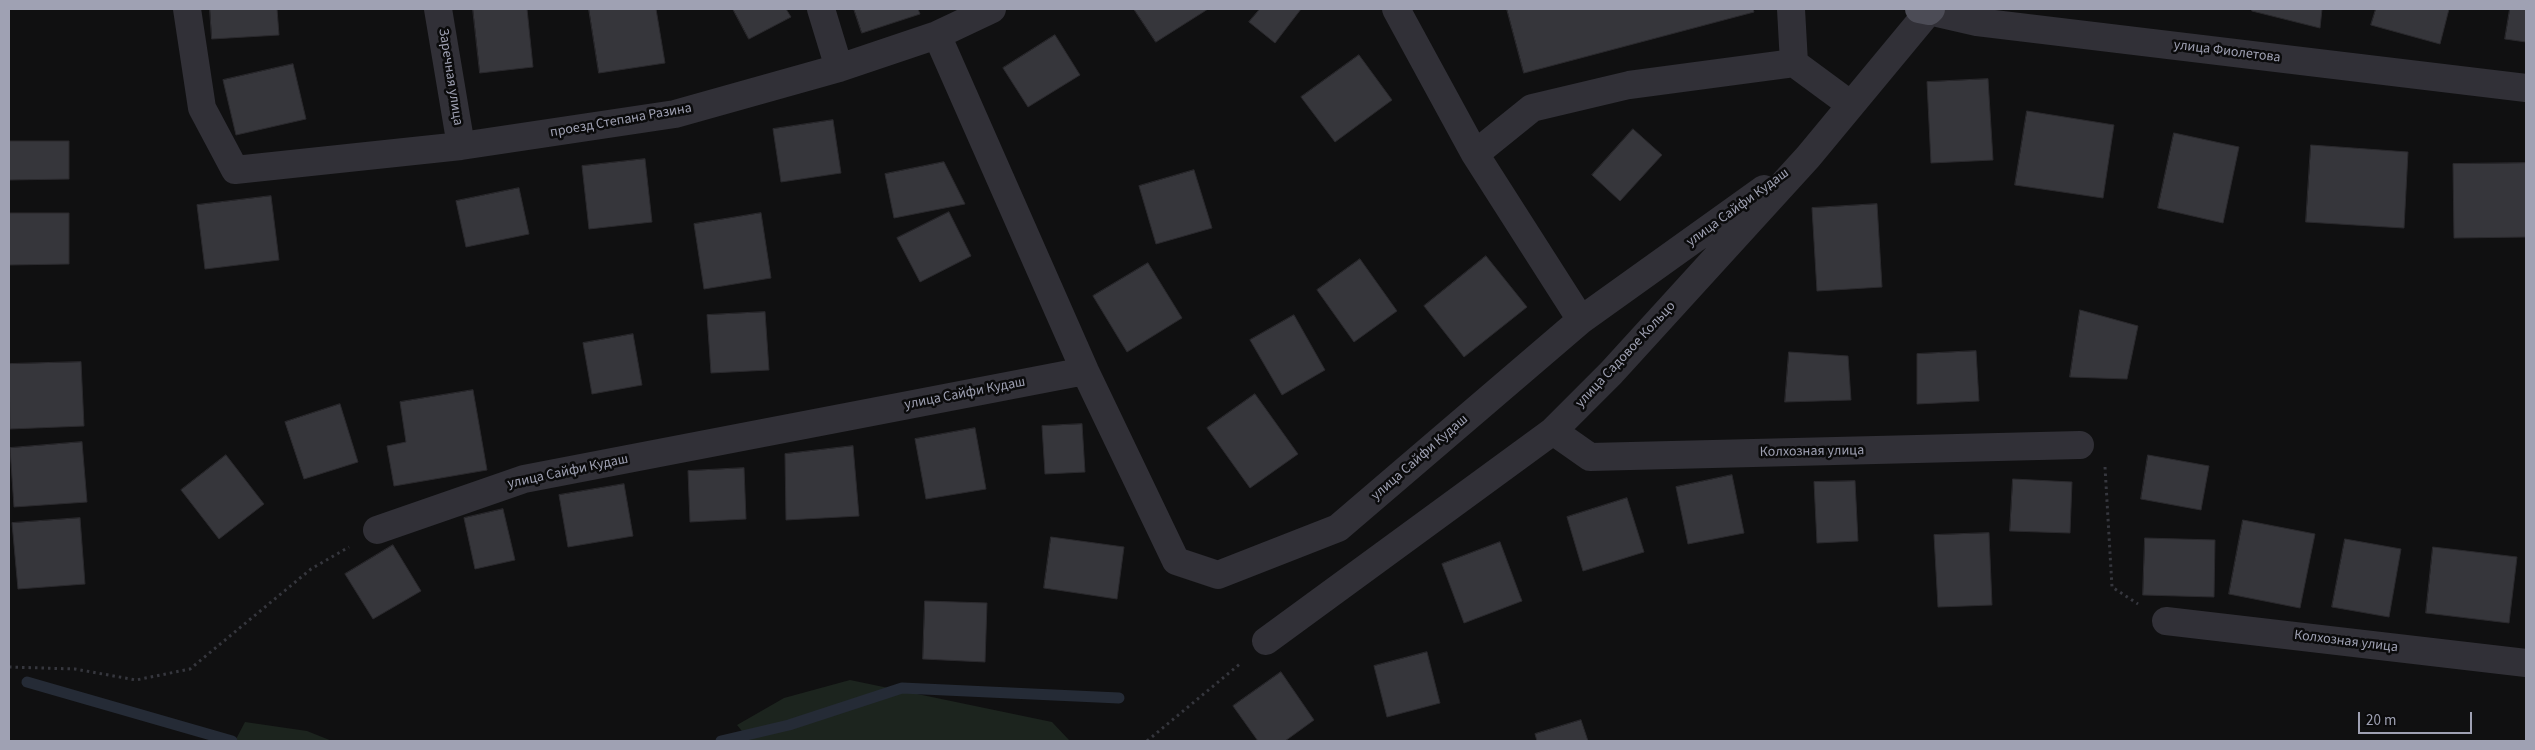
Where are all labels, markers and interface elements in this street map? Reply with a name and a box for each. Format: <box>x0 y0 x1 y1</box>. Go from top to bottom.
street label: Заречная улица <box>434 27 466 127</box>
street label: улица Фиолетова <box>2173 37 2281 67</box>
street label: проезд Степана Разина <box>549 100 693 142</box>
street label: улица Сайфи Кудаш <box>1683 165 1793 251</box>
street label: улица Садовое Кольцо <box>1572 298 1680 412</box>
street label: улица Сайфи Кудаш <box>903 374 1027 414</box>
street label: улица Сайфи Кудаш <box>1368 411 1472 505</box>
street label: Колхозная улица <box>1760 443 1864 461</box>
street label: улица Сайфи Кудаш <box>506 451 630 493</box>
street label: Колхозная улица <box>2293 627 2399 657</box>
scale bar <box>2360 702 2474 734</box>
text: 20 m <box>2366 710 2396 731</box>

